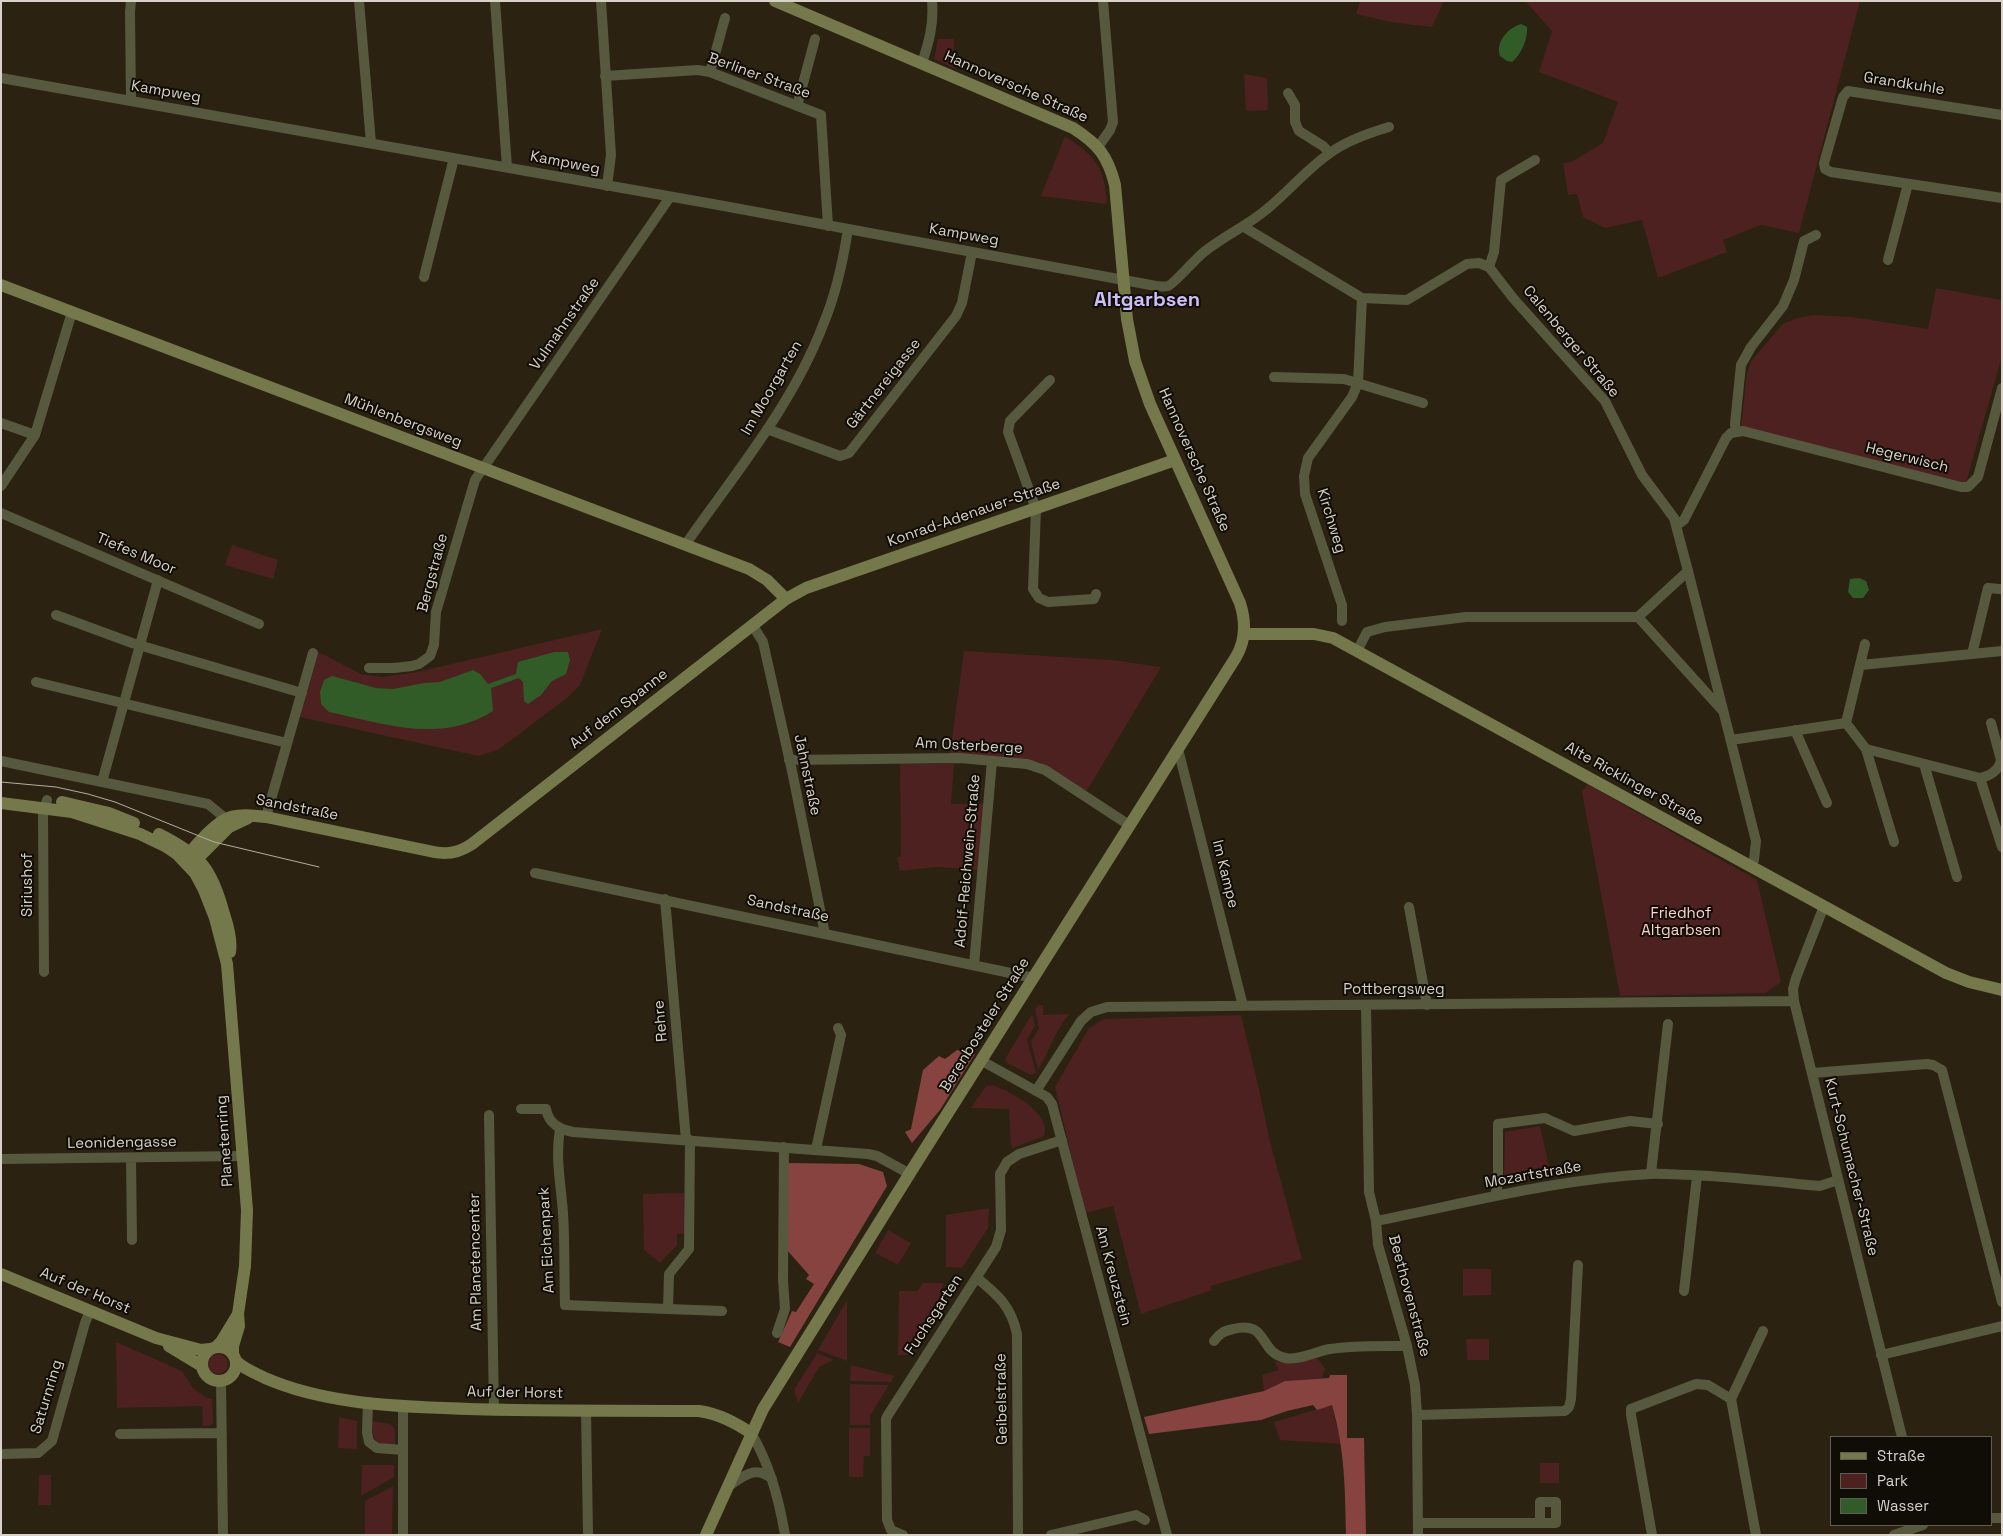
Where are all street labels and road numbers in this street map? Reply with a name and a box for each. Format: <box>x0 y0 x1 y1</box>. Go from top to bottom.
street label: Hannoversche Straße <box>941 47 1091 127</box>
street label: Berliner Straße <box>705 49 813 103</box>
street label: Grandkuhle <box>1862 69 1946 99</box>
street label: Kampweg <box>130 77 202 107</box>
street label: Kampweg <box>529 147 601 179</box>
street label: Kampweg <box>928 220 1000 250</box>
street label: Vulmahnstraße <box>526 274 604 374</box>
street label: Calenberger Straße <box>1519 282 1623 402</box>
street label: Gärtnereigasse <box>843 335 925 433</box>
street label: Im Moorgarten <box>738 338 806 438</box>
street label: Hannoversche Straße <box>1154 385 1234 535</box>
street label: Mühlenbergsweg <box>342 390 464 452</box>
street label: Hegerwisch <box>1864 439 1950 477</box>
street label: Konrad-Adenauer-Straße <box>885 475 1063 551</box>
street label: Kirchweg <box>1313 486 1349 556</box>
street label: Tiefes Moor <box>93 529 179 579</box>
street label: Bergstraße <box>414 532 452 614</box>
street label: Auf dem Spanne <box>567 665 671 753</box>
street label: Jahnstraße <box>790 733 824 817</box>
street label: Am Osterberge <box>915 734 1023 758</box>
street label: Alte Ricklinger Straße <box>1562 738 1706 830</box>
street label: Adolf-Reichwein-Straße <box>951 773 985 949</box>
street label: Sandstraße <box>254 791 340 825</box>
street label: Im Kampe <box>1208 838 1242 910</box>
street label: Siriushof <box>19 853 37 917</box>
street label: Sandstraße <box>745 892 831 926</box>
street label: Berenbosteler Straße <box>936 955 1034 1095</box>
street label: Pottbergsweg <box>1343 981 1445 999</box>
street label: Rehre <box>650 999 672 1043</box>
street label: Kurt-Schumacher-Straße <box>1820 1076 1882 1258</box>
street label: Planetenring <box>213 1095 237 1187</box>
street label: Leonidengasse <box>67 1133 177 1153</box>
street label: Mozartstraße <box>1483 1158 1583 1192</box>
street label: Am Eichenpark <box>535 1186 559 1294</box>
street label: Am Planetencenter <box>466 1193 486 1331</box>
street label: Am Kreuzstein <box>1091 1224 1135 1328</box>
street label: Beethovenstraße <box>1384 1233 1434 1359</box>
street label: Auf der Horst <box>37 1264 133 1318</box>
street label: Fuchsgarten <box>901 1272 967 1358</box>
street label: Geibelstraße <box>992 1353 1012 1445</box>
street label: Saturnring <box>27 1358 67 1436</box>
street label: Auf der Horst <box>467 1383 563 1403</box>

